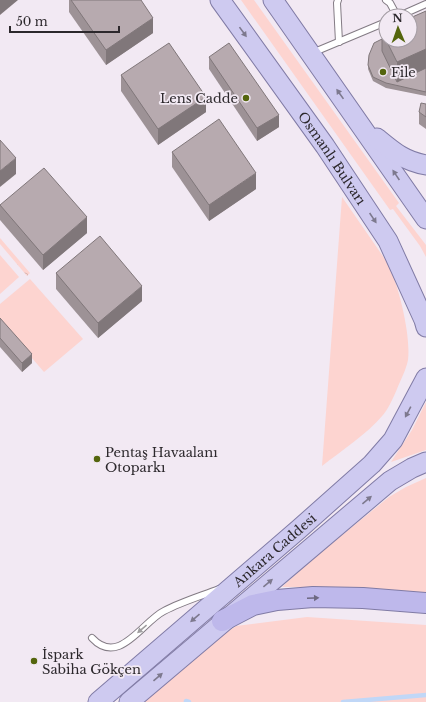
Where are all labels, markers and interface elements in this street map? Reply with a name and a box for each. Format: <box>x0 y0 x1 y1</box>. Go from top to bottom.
scale bar <box>10 8 119 34</box>
north arrow <box>378 8 418 48</box>
text: N <box>392 11 404 25</box>
text: 50 m <box>16 14 48 29</box>
one-way arrow <box>239 26 247 37</box>
place label: File <box>391 64 416 81</box>
marker: File <box>378 67 388 77</box>
one-way arrow <box>336 89 344 99</box>
place label: Lens Cadde <box>160 90 238 107</box>
marker: Lens Cadde <box>241 93 251 103</box>
street label: Osmanlı Bulvarı <box>294 109 370 209</box>
one-way arrow <box>392 170 400 181</box>
one-way arrow <box>369 213 377 224</box>
one-way arrow <box>404 406 411 418</box>
place label: Pentaş Havaalanı Otoparkı <box>105 444 218 476</box>
marker: Pentaş Havaalanı Otoparkı <box>92 454 102 464</box>
one-way arrow <box>362 495 373 504</box>
street label: Ankara Caddesi <box>229 509 320 591</box>
one-way arrow <box>262 579 273 588</box>
one-way arrow <box>307 594 319 601</box>
one-way arrow <box>190 614 201 623</box>
one-way arrow <box>137 624 148 633</box>
place label: İspark Sabiha Gökçen <box>42 646 141 678</box>
marker: İspark Sabiha Gökçen <box>29 656 39 666</box>
one-way arrow <box>153 672 164 681</box>

